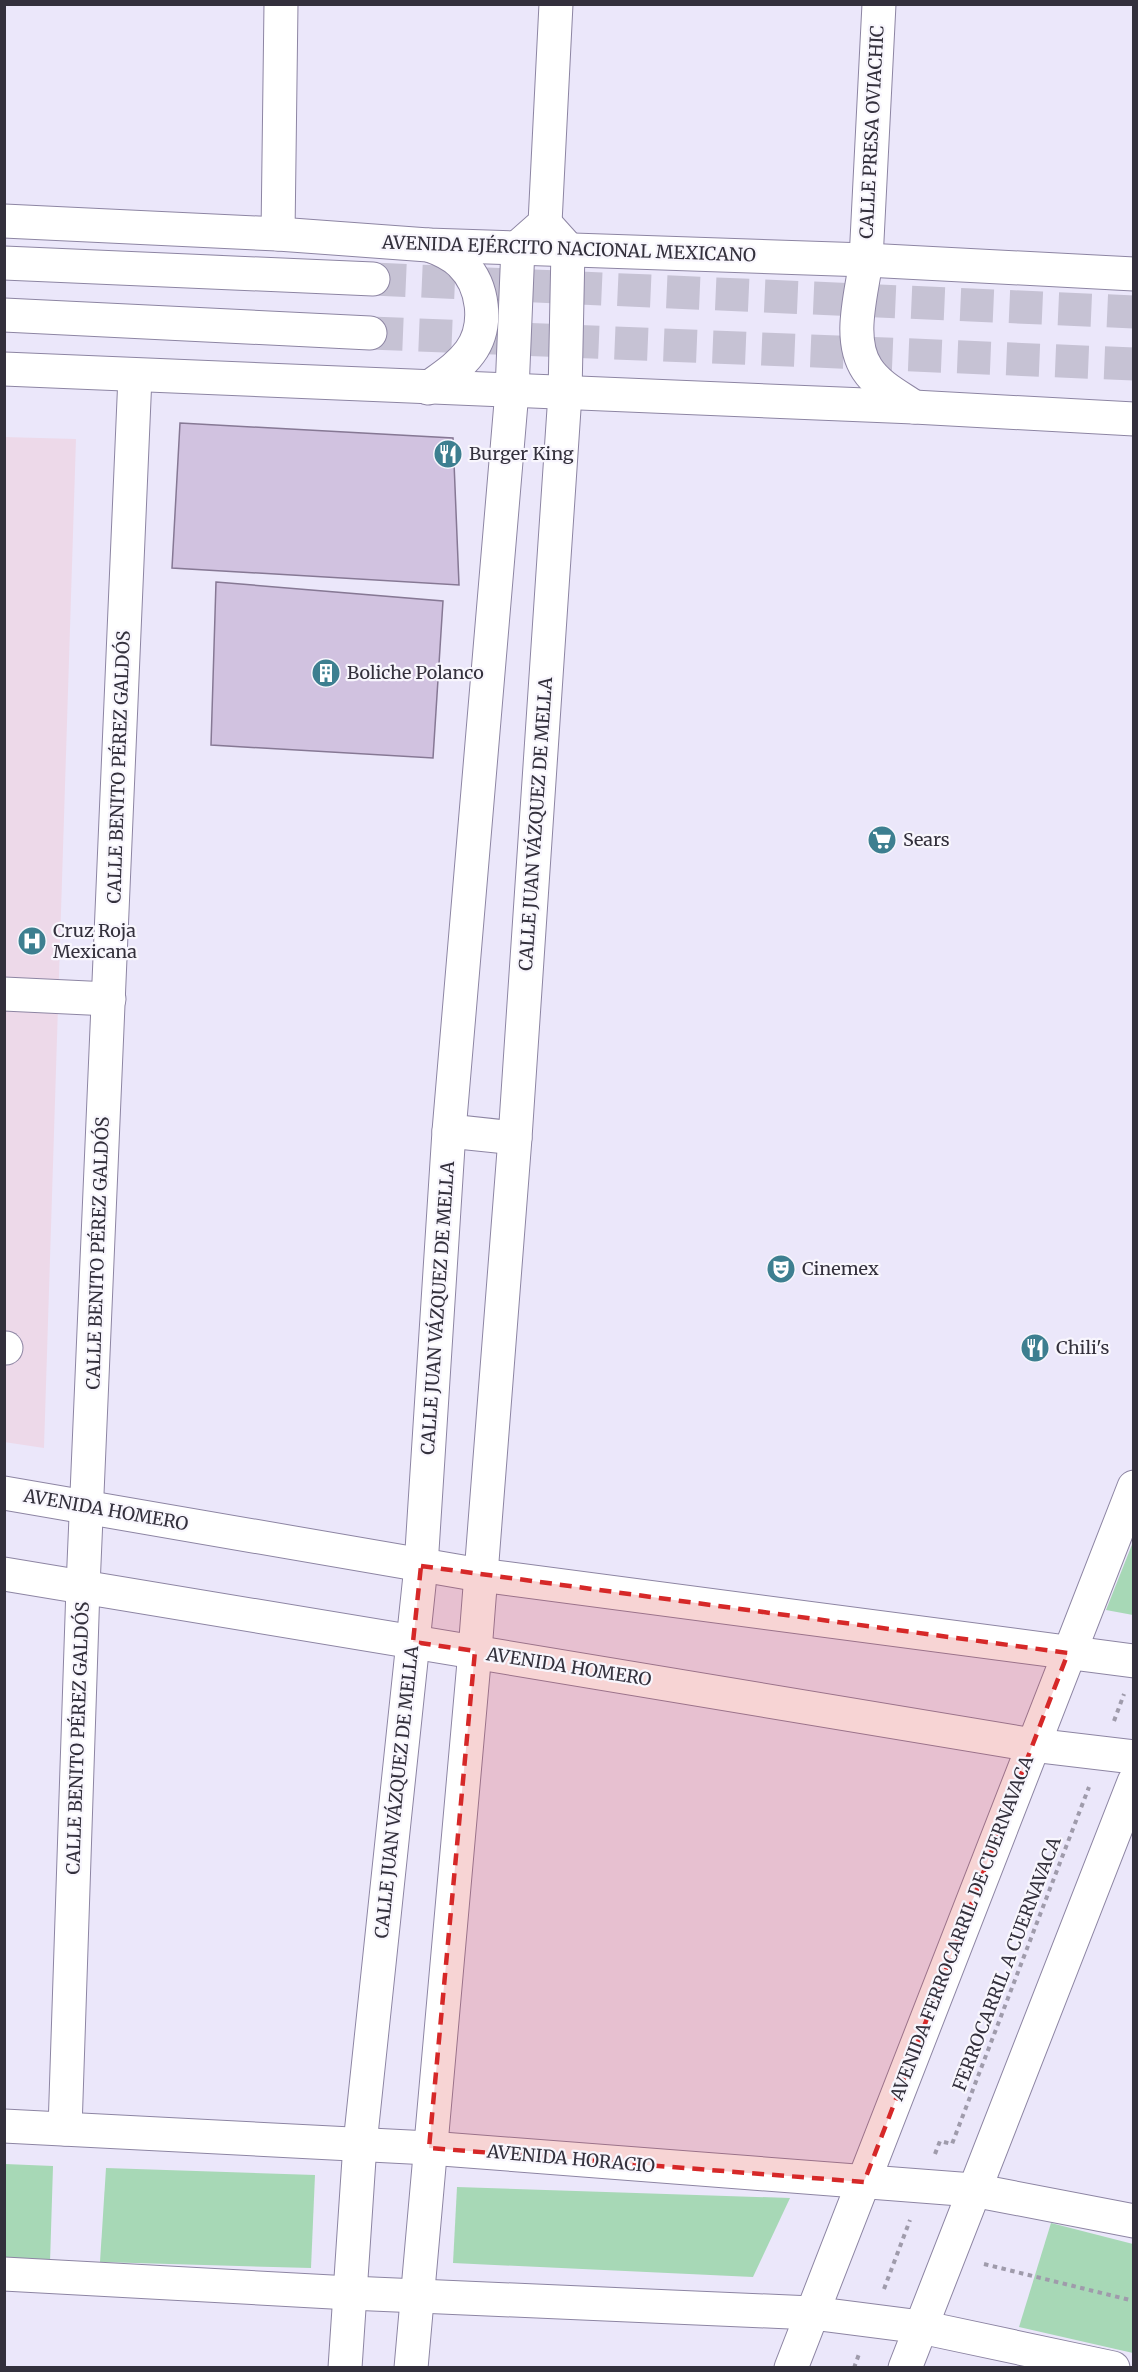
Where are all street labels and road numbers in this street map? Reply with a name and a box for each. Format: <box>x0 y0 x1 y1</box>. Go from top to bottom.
street label: CALLE PRESA OVIACHIC <box>854 24 889 239</box>
street label: AVENIDA EJÉRCITO NACIONAL MEXICANO <box>381 230 756 267</box>
street label: CALLE BENITO PÉREZ GALDÓS <box>102 630 135 904</box>
street label: CALLE JUAN VÁZQUEZ DE MELLA <box>514 676 557 972</box>
street label: CALLE BENITO PÉREZ GALDÓS <box>81 1116 114 1390</box>
street label: CALLE JUAN VÁZQUEZ DE MELLA <box>416 1160 459 1456</box>
street label: AVENIDA HOMERO <box>21 1484 190 1535</box>
street label: CALLE BENITO PÉREZ GALDÓS <box>61 1601 94 1875</box>
street label: AVENIDA HOMERO <box>484 1642 653 1691</box>
street label: CALLE JUAN VÁZQUEZ DE MELLA <box>370 1644 423 1939</box>
street label: AVENIDA FERROCARRIL DE CUERNAVACA <box>885 1752 1038 2104</box>
street label: FERROCARRIL A CUERNAVACA <box>947 1833 1066 2094</box>
street label: AVENIDA HORACIO <box>485 2140 656 2177</box>

